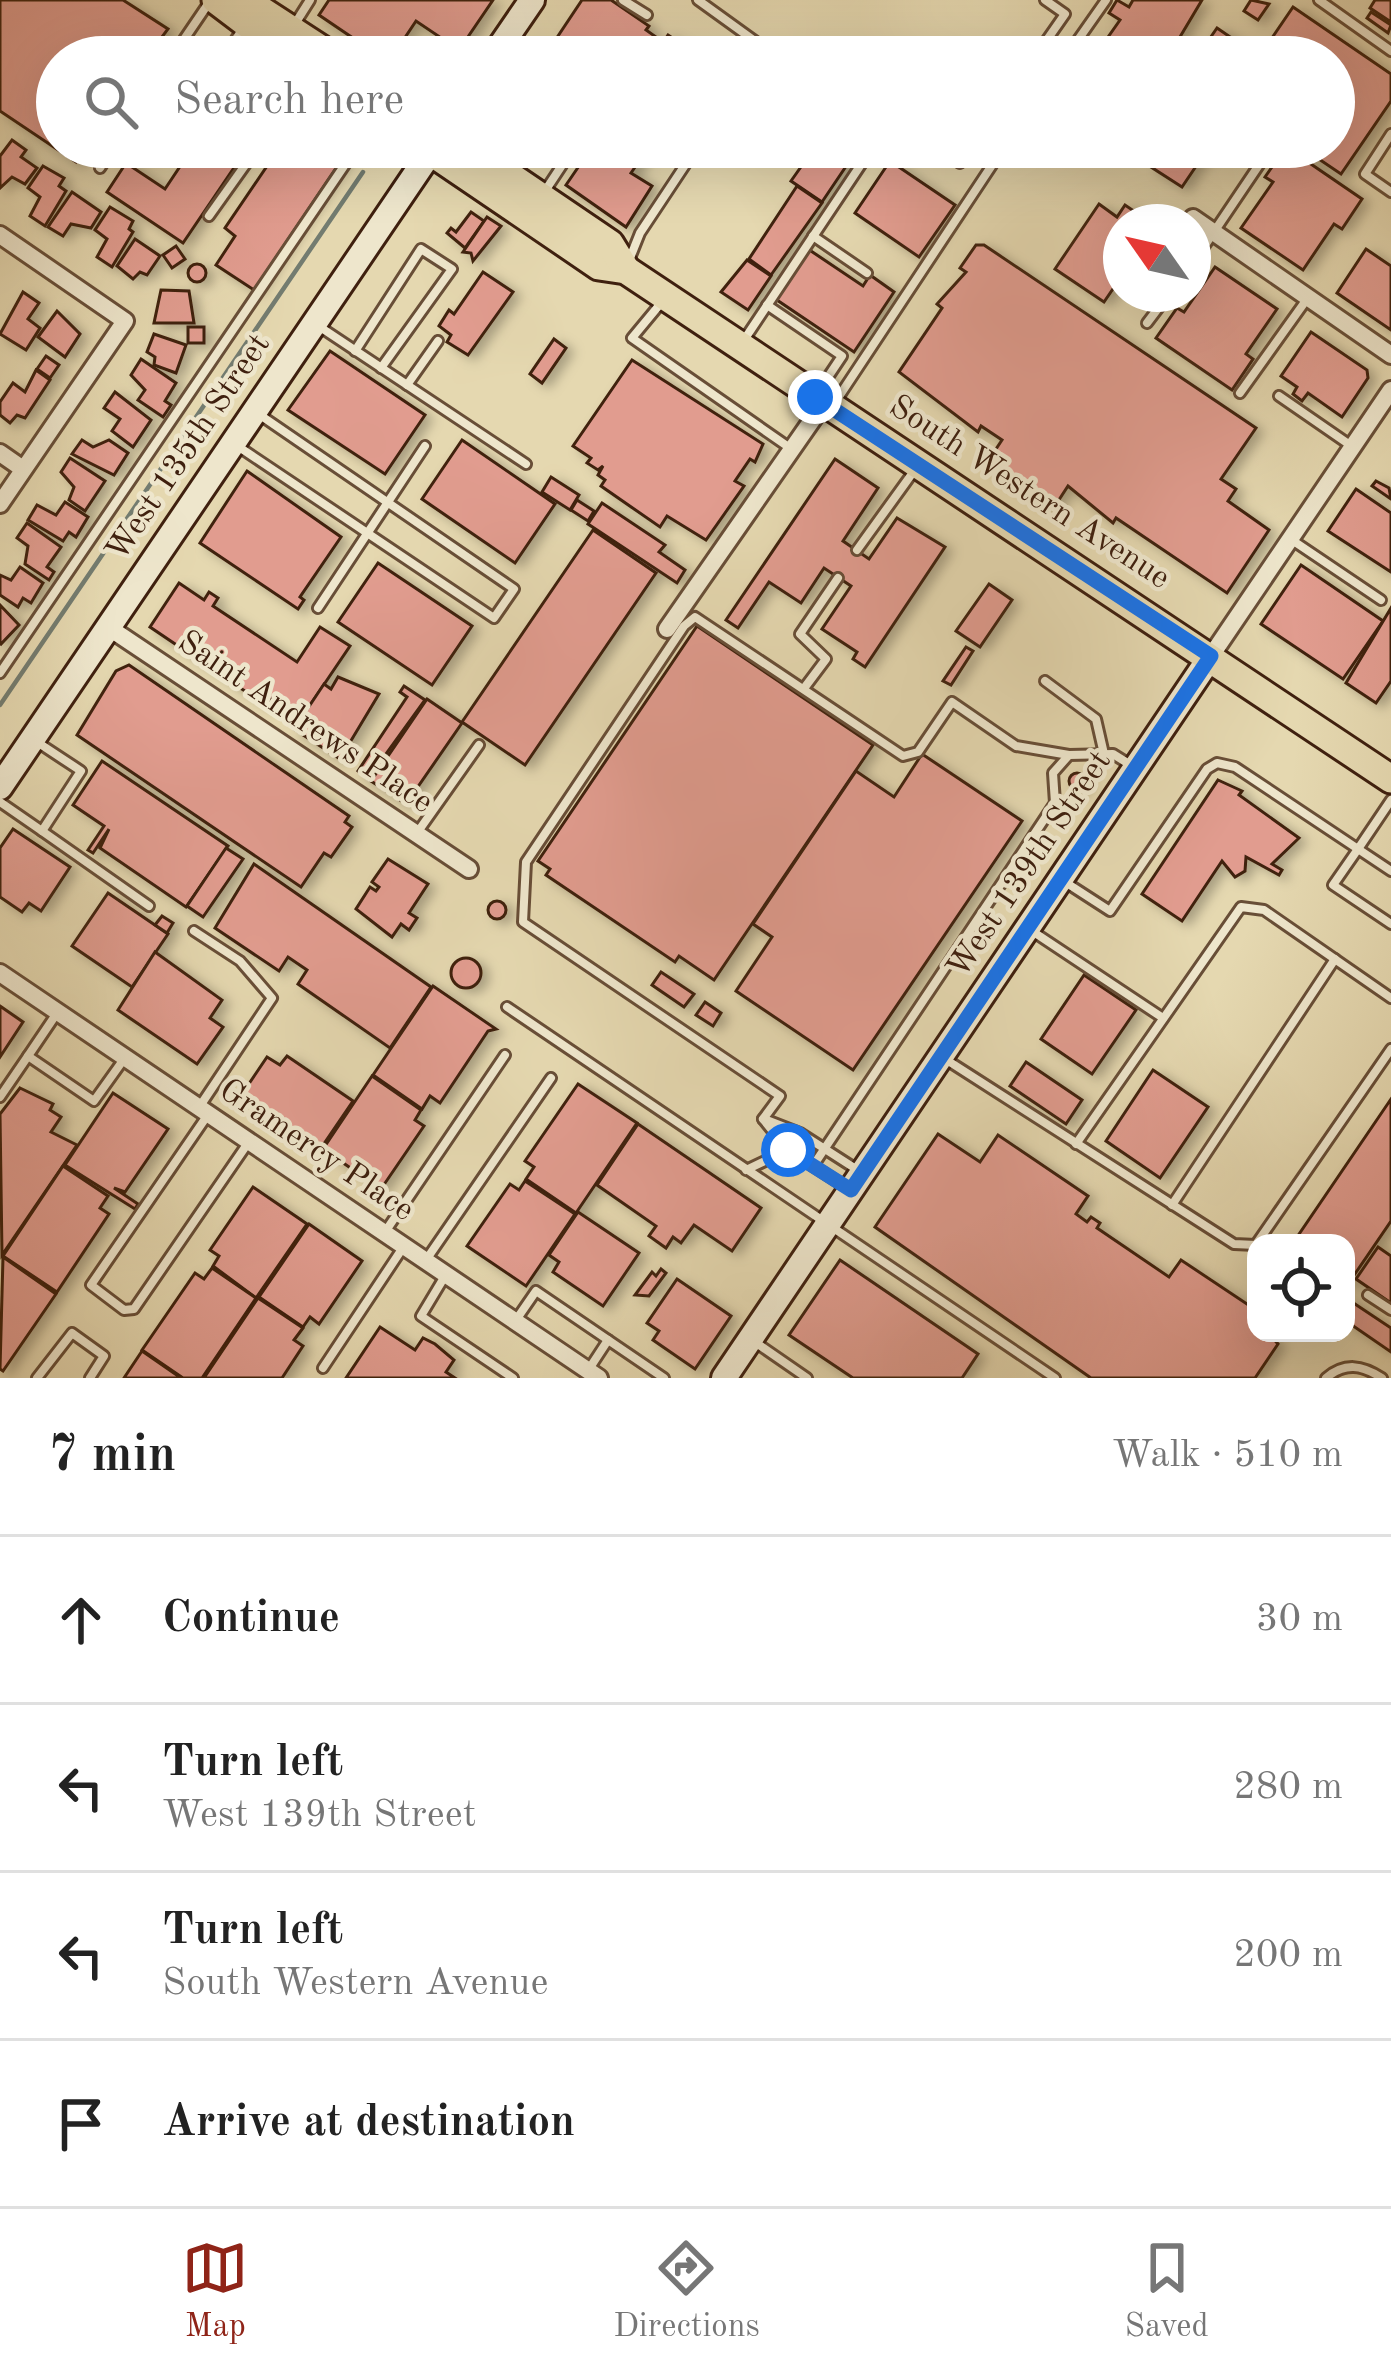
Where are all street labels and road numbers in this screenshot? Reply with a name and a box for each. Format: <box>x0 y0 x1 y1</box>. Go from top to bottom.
street label: West 135th Street <box>101 329 277 567</box>
street label: South Western Avenue <box>883 390 1175 596</box>
street label: Saint Andrews Place <box>172 626 438 820</box>
street label: West 139th Street <box>942 746 1118 984</box>
street label: Gramercy Place <box>213 1074 419 1228</box>

